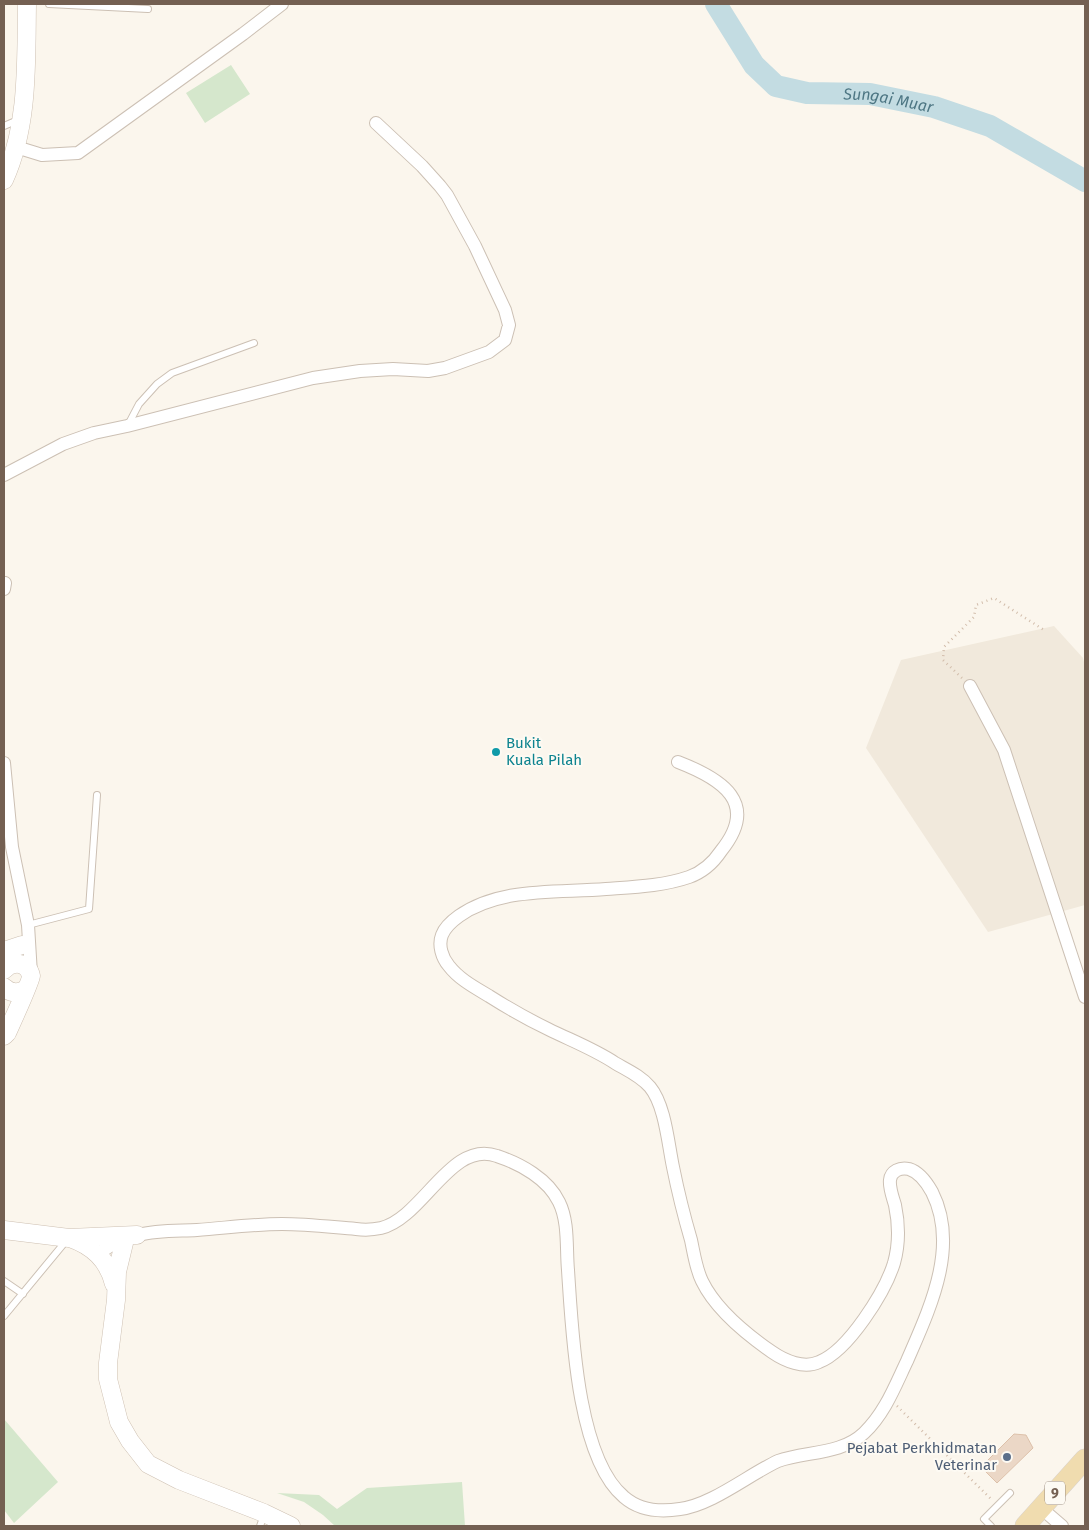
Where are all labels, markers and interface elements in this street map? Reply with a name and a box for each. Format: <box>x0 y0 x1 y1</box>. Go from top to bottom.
water label: Sungai Muar <box>842 84 936 116</box>
place label: Bukit Kuala Pilah <box>506 734 582 769</box>
marker: Bukit Kuala Pilah <box>490 746 502 758</box>
place label: Pejabat Perkhidmatan Veterinar <box>847 1439 997 1474</box>
marker: Pejabat Perkhidmatan Veterinar <box>1001 1451 1013 1463</box>
road number: 9 <box>1045 1482 1065 1505</box>

